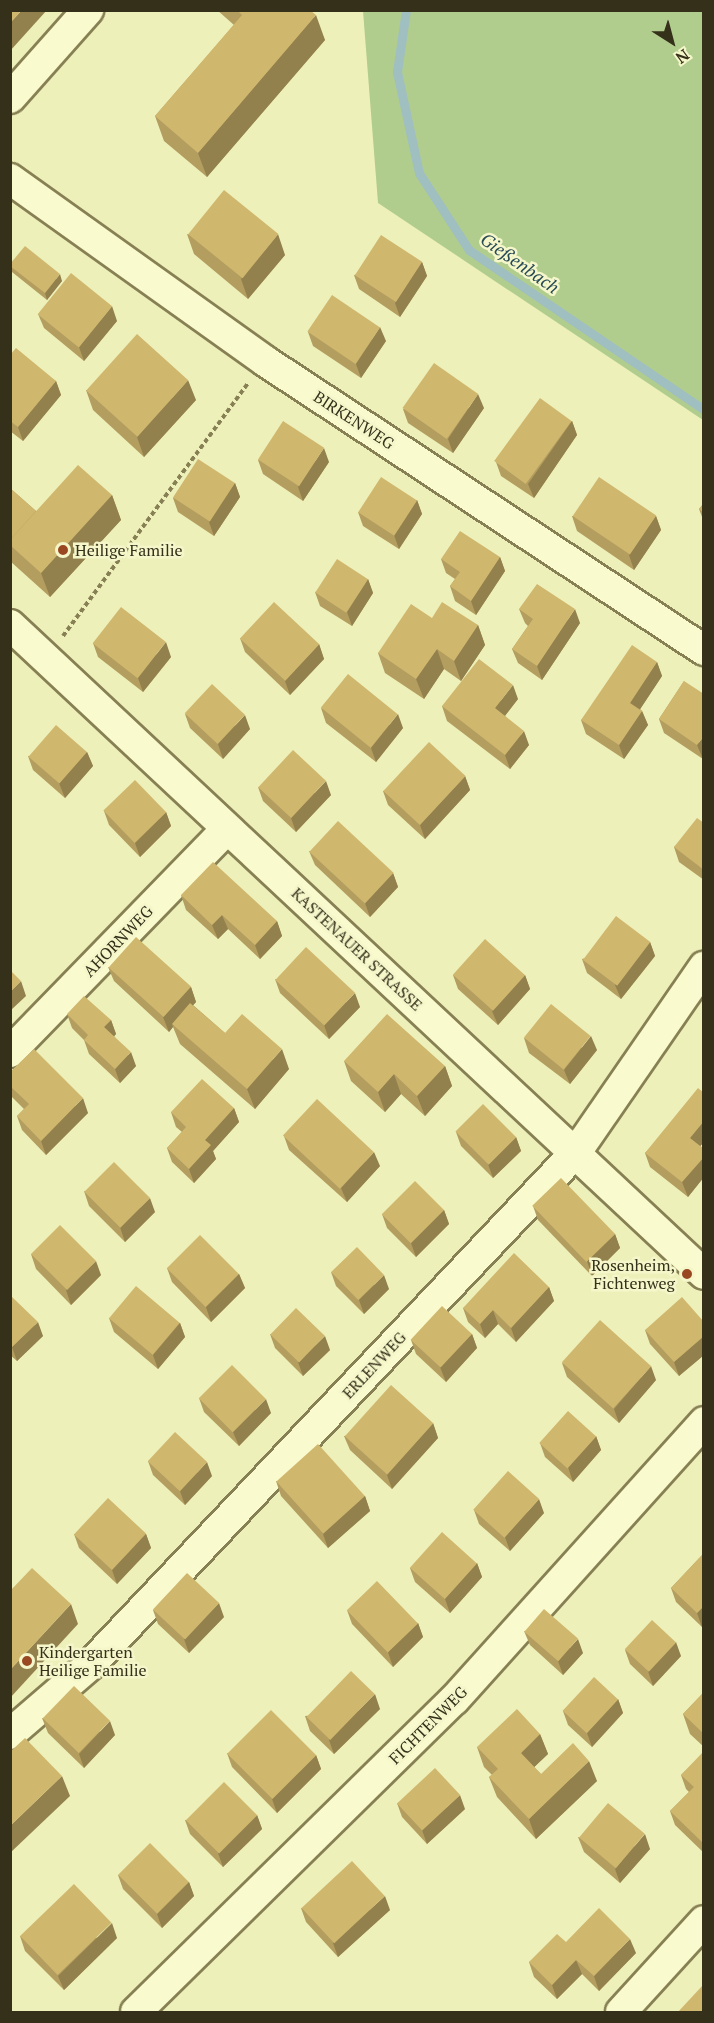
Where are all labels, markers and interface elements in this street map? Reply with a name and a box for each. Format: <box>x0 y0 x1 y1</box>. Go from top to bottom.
north arrow <box>642 12 702 72</box>
text: N <box>671 44 694 69</box>
water label: Gießenbach <box>477 228 563 298</box>
street label: BIRKENWEG <box>310 387 398 453</box>
place label: Heilige Familie <box>75 540 183 560</box>
marker: Heilige Familie <box>56 543 70 557</box>
street label: KASTENAUER STRASSE <box>288 883 426 1015</box>
street label: AHORNWEG <box>79 901 157 981</box>
place label: Rosenheim, Fichtenweg <box>591 1255 675 1293</box>
marker: Rosenheim, Fichtenweg <box>680 1267 694 1281</box>
street label: ERLENWEG <box>338 1328 410 1402</box>
place label: Kindergarten Heilige Familie <box>39 1642 147 1680</box>
marker: Kindergarten Heilige Familie <box>20 1654 34 1668</box>
street label: FICHTENWEG <box>385 1682 471 1768</box>

